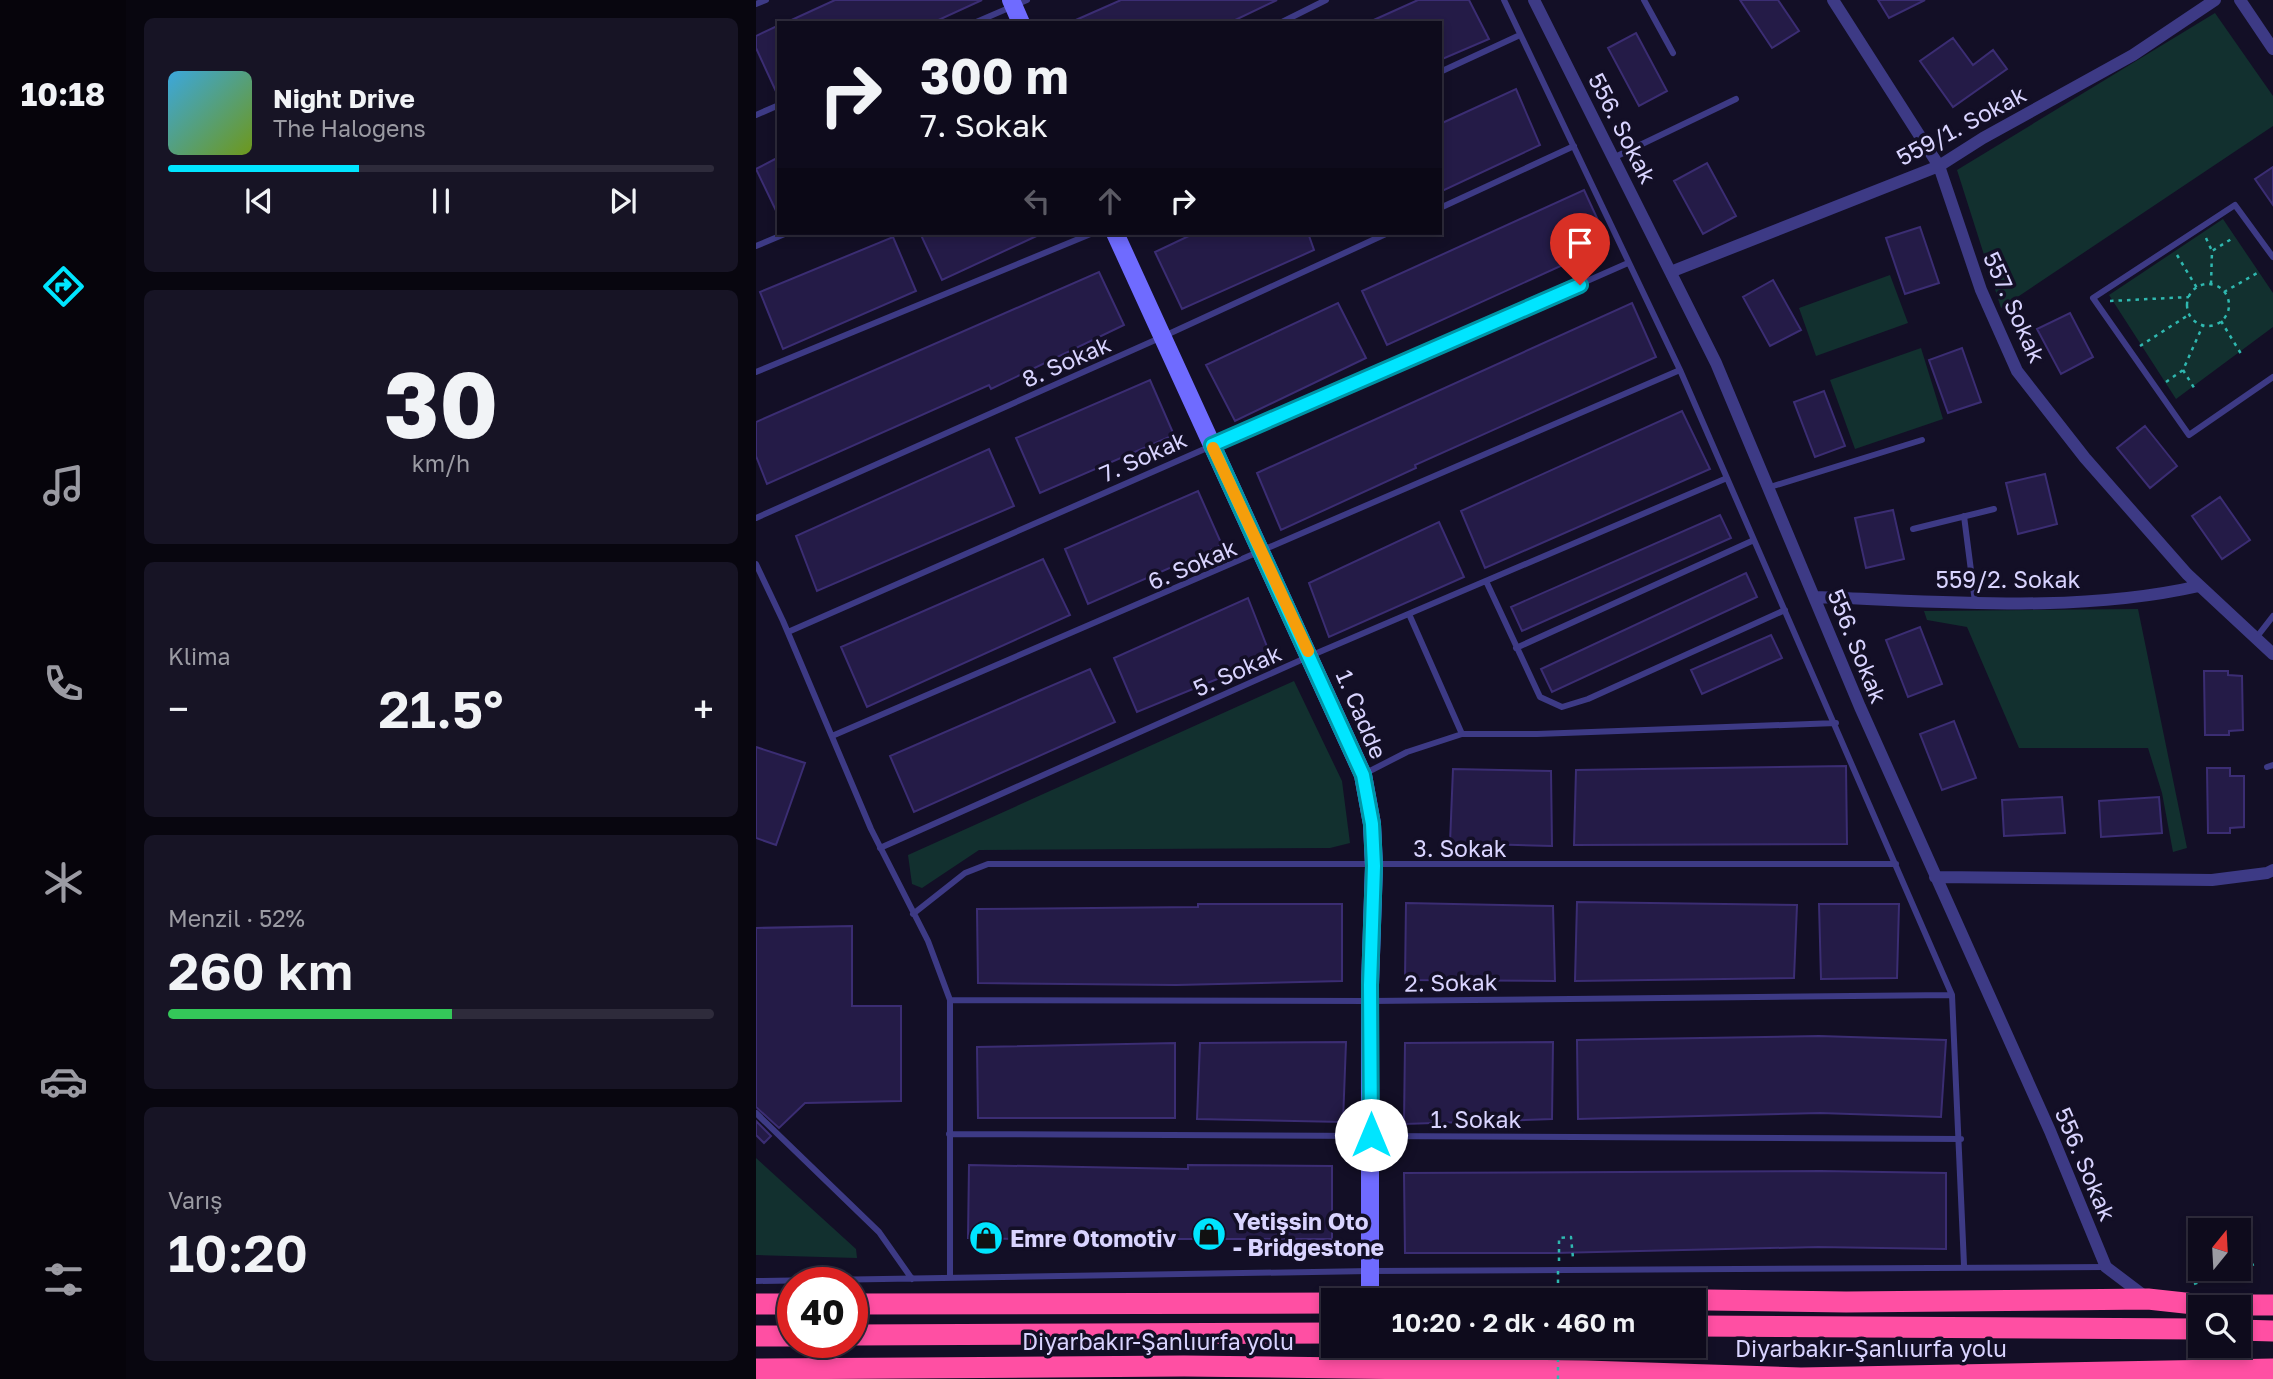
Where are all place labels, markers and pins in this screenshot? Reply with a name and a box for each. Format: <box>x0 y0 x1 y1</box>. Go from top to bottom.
pin <box>1550 213 1610 285</box>
place label: Yetişsin Oto - Bridgestone <box>1233 1207 1384 1261</box>
shop icon: Yetişsin Oto - Bridgestone <box>1190 1215 1228 1253</box>
shop icon: Emre Otomotiv <box>967 1219 1005 1257</box>
place label: Emre Otomotiv <box>1010 1224 1176 1252</box>

